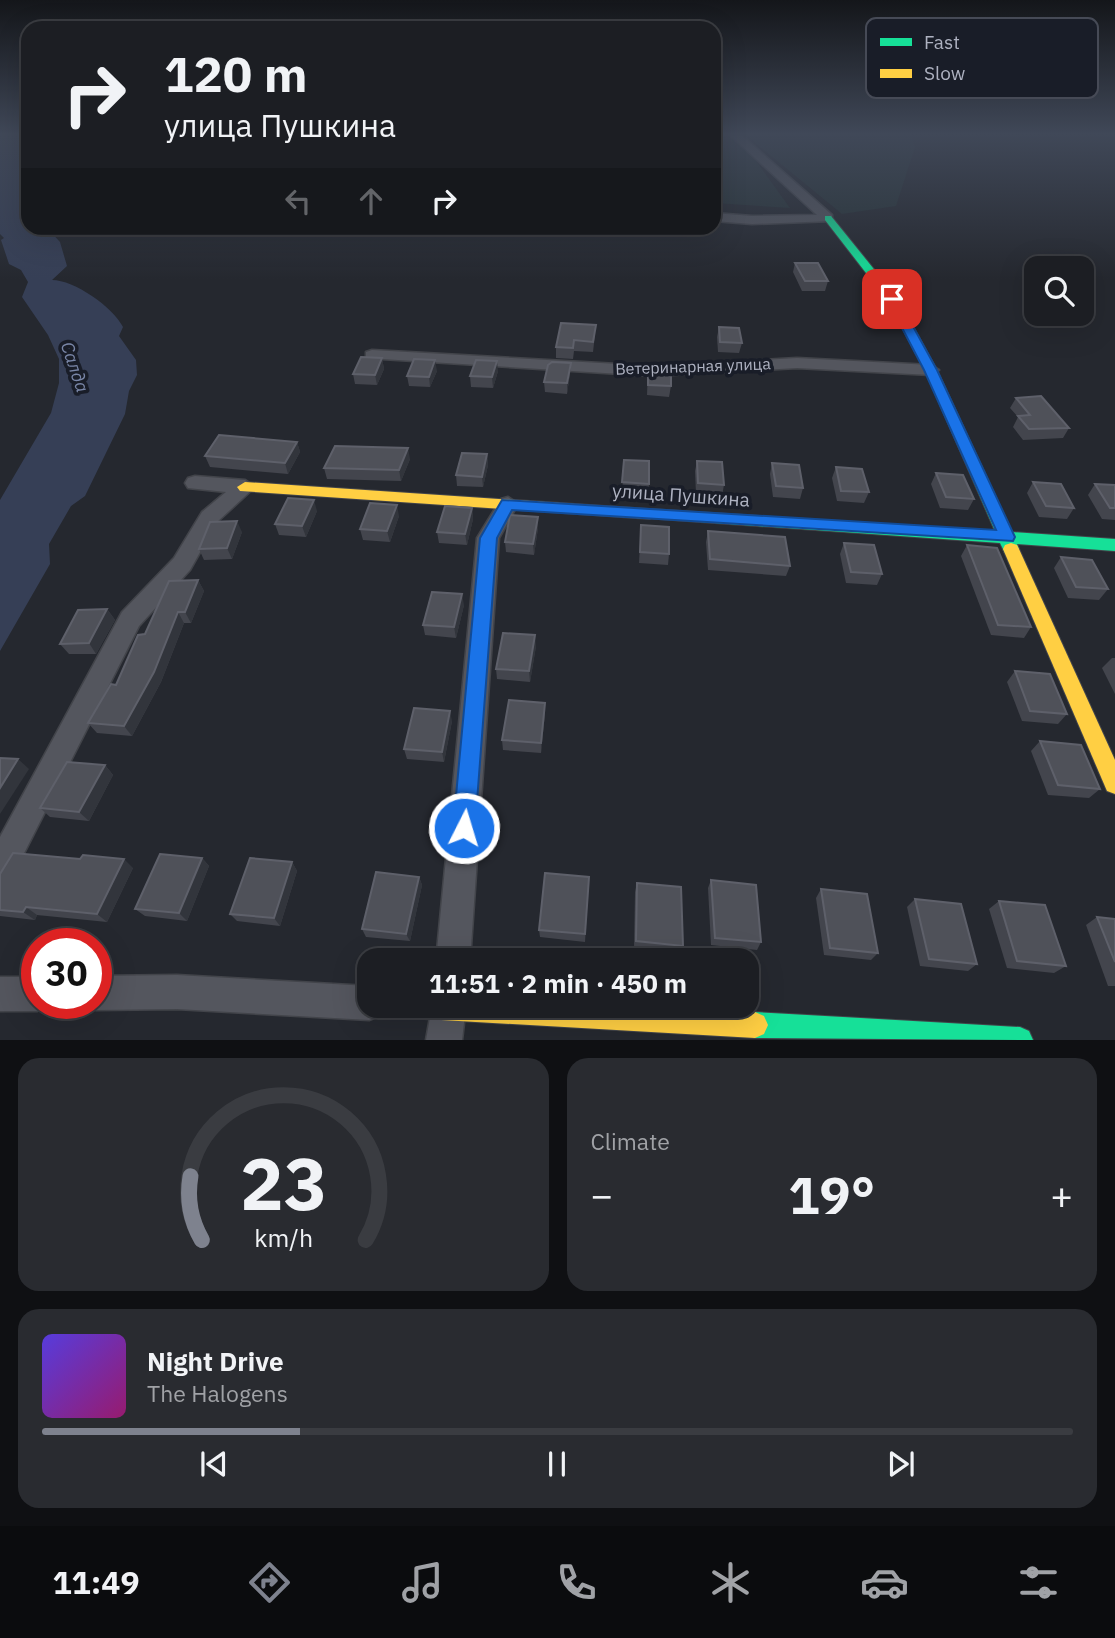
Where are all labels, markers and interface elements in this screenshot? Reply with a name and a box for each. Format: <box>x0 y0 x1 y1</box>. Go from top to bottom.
legend <box>866 18 1098 98</box>
text: Fast <box>924 30 960 54</box>
text: 120 m <box>164 42 308 105</box>
icon: right <box>49 49 140 140</box>
text: Slow <box>924 61 965 85</box>
text: улица Пушкина <box>164 104 396 146</box>
icon: left <box>279 182 317 220</box>
icon: ahead <box>352 182 390 220</box>
icon: right <box>425 182 463 220</box>
map controls <box>1024 256 1094 326</box>
button: search <box>1024 256 1094 326</box>
pin <box>862 269 922 329</box>
icon: arrive <box>873 280 911 318</box>
water label: Салда <box>56 339 94 395</box>
street label: Ветеринарная улица <box>615 353 772 379</box>
street label: улица Пушкина <box>611 478 751 512</box>
position arrow <box>427 791 501 865</box>
speed limit sign: 30 <box>21 928 112 1019</box>
text: 11:51 · 2 min · 450 m <box>429 966 687 1000</box>
text: Climate <box>591 1126 670 1156</box>
text: 23 <box>240 1136 327 1231</box>
text: 19° <box>788 1161 875 1228</box>
text: − <box>591 1170 613 1219</box>
text: + <box>1050 1170 1073 1219</box>
text: km/h <box>254 1221 313 1254</box>
text: Night Drive <box>147 1344 284 1378</box>
text: The Halogens <box>147 1378 288 1408</box>
icon: previous <box>195 1445 233 1483</box>
icon: pause <box>538 1445 576 1483</box>
icon: next <box>882 1445 920 1483</box>
icon: directions <box>245 1558 294 1607</box>
icon: music <box>398 1558 447 1607</box>
icon: phone <box>552 1558 601 1607</box>
icon: climate <box>706 1558 755 1607</box>
icon: car <box>860 1558 909 1607</box>
icon: filters <box>1014 1558 1063 1607</box>
text: 11:49 <box>52 1561 140 1603</box>

